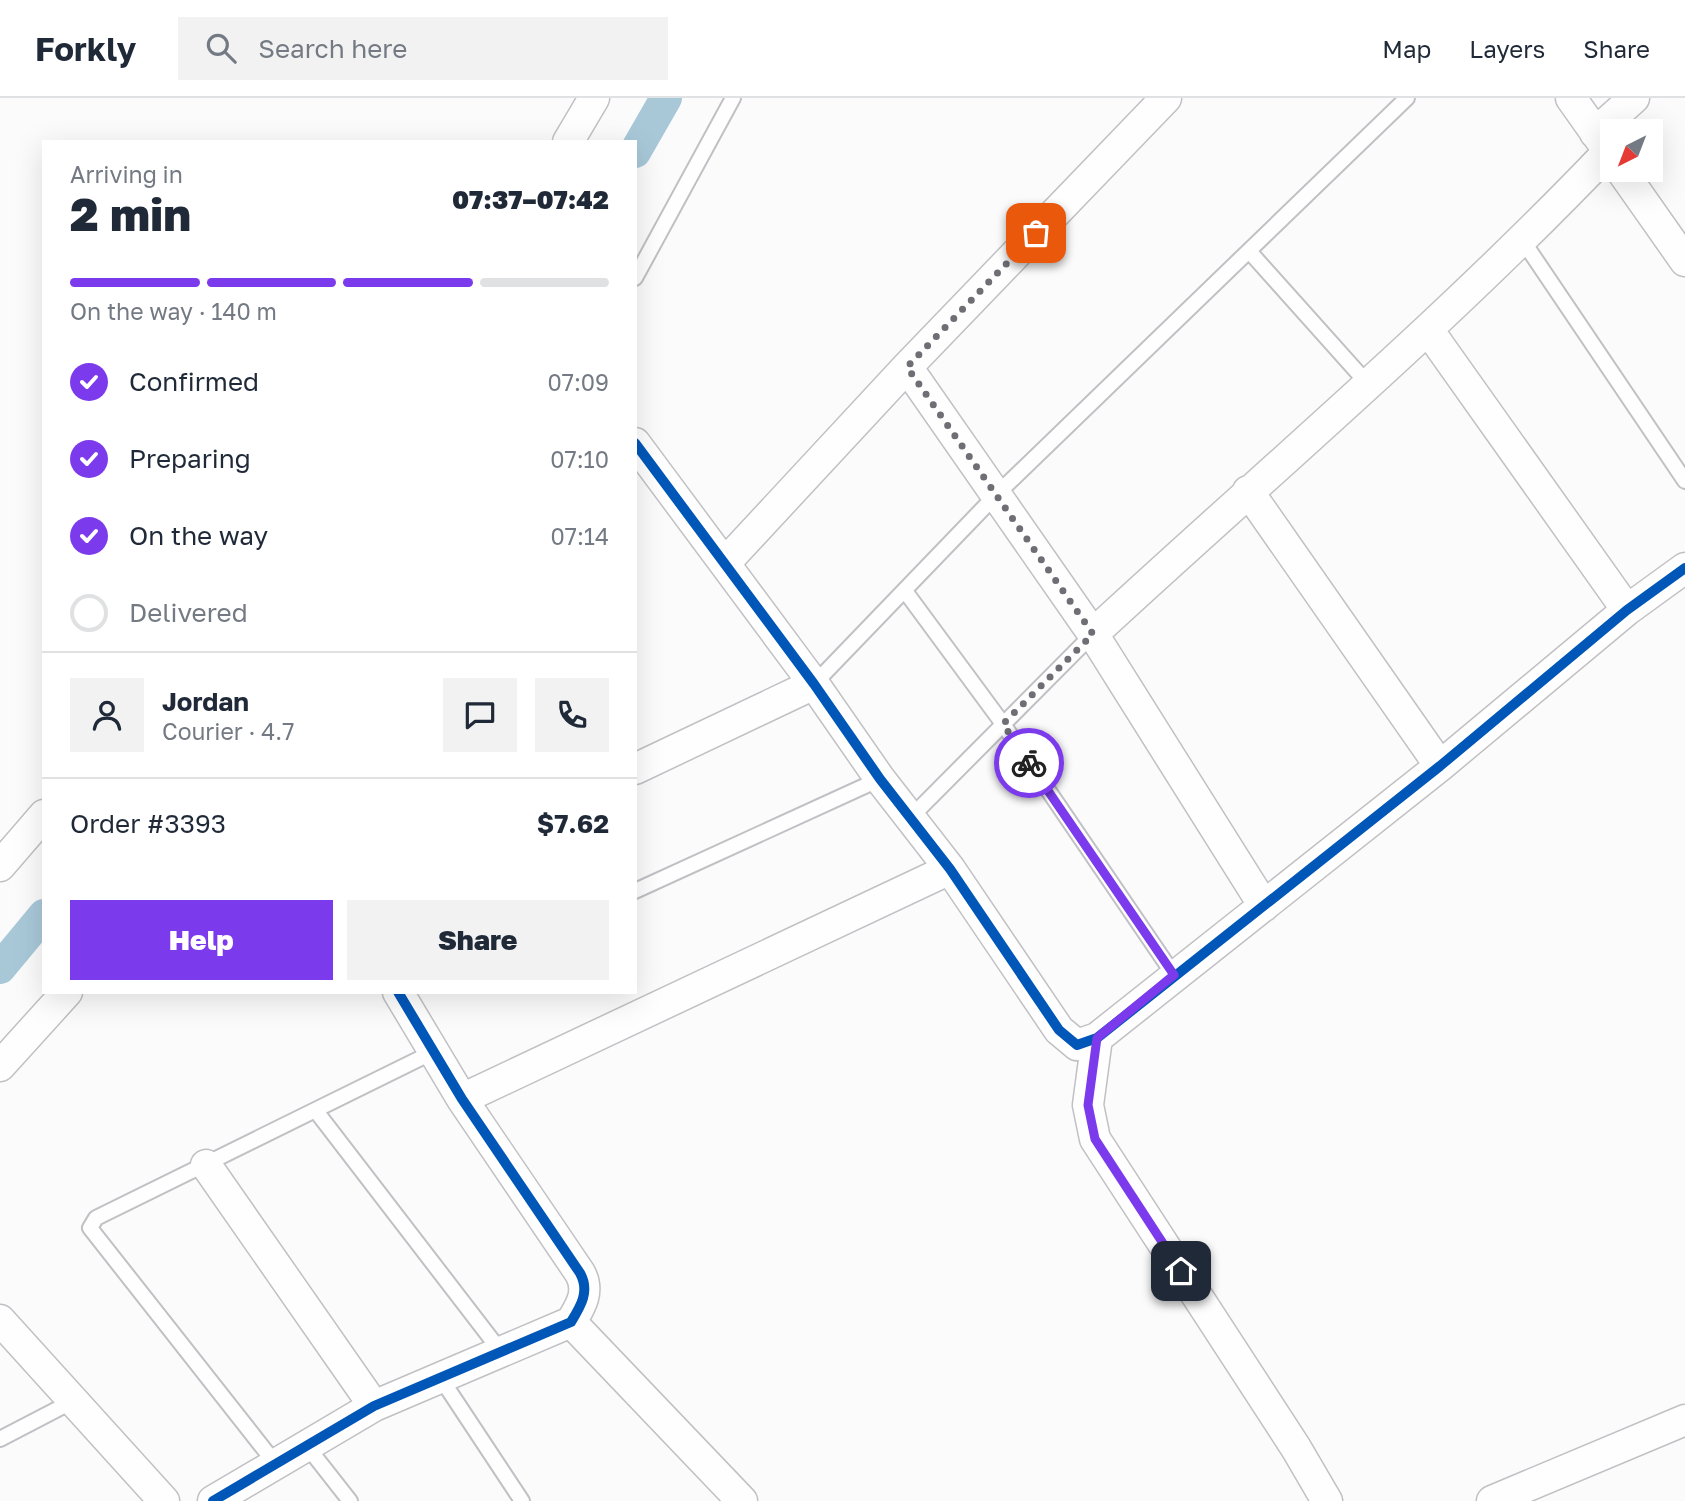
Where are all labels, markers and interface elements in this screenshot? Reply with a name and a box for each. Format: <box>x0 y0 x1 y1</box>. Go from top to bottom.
search box <box>178 17 668 80</box>
text: Forkly <box>35 29 136 68</box>
icon: search <box>202 29 240 67</box>
text: Search here <box>258 33 407 64</box>
text: Map <box>1382 34 1431 63</box>
text: Layers <box>1469 34 1545 63</box>
text: Share <box>1583 34 1650 63</box>
north arrow <box>1600 119 1662 182</box>
map controls <box>1600 119 1663 182</box>
text: Arriving in <box>70 160 183 188</box>
text: 07:37–07:42 <box>452 184 609 215</box>
text: 2 min <box>70 186 191 241</box>
pin <box>1006 203 1066 263</box>
icon: bag <box>1017 214 1055 252</box>
text: On the way · 140 m <box>70 297 277 325</box>
icon: check <box>70 363 108 401</box>
text: Confirmed <box>129 366 259 397</box>
text: 07:09 <box>547 368 609 396</box>
icon: check <box>70 440 108 478</box>
text: Preparing <box>129 443 251 474</box>
text: 07:10 <box>550 445 609 473</box>
icon: check <box>70 517 108 555</box>
text: On the way <box>129 520 268 551</box>
text: 07:14 <box>550 522 609 550</box>
text: Delivered <box>129 597 248 628</box>
button: person <box>70 678 144 752</box>
button: chat <box>443 678 517 752</box>
button: phone <box>535 678 609 752</box>
text: Jordan <box>162 686 249 717</box>
text: Courier · 4.7 <box>162 717 294 745</box>
courier <box>994 728 1064 798</box>
icon: bike <box>1010 744 1048 782</box>
text: Order #3393 <box>70 808 226 839</box>
text: $7.62 <box>537 808 609 839</box>
button: Help <box>70 900 333 980</box>
button: Share <box>347 900 609 980</box>
pin <box>1151 1241 1211 1301</box>
icon: home <box>1162 1252 1200 1290</box>

